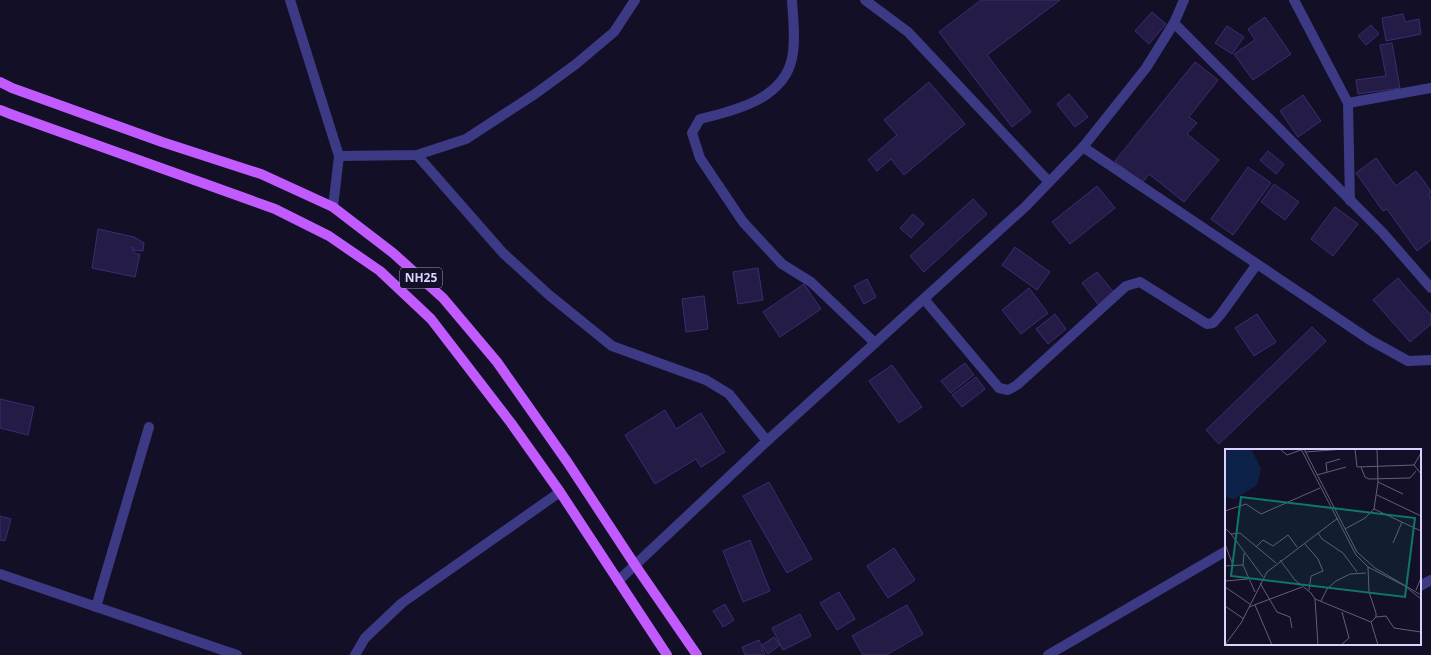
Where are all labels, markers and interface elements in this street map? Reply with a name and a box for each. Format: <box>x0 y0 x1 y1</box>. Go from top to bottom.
road number: NH25 <box>400 268 442 288</box>
inset map <box>1225 449 1421 645</box>

